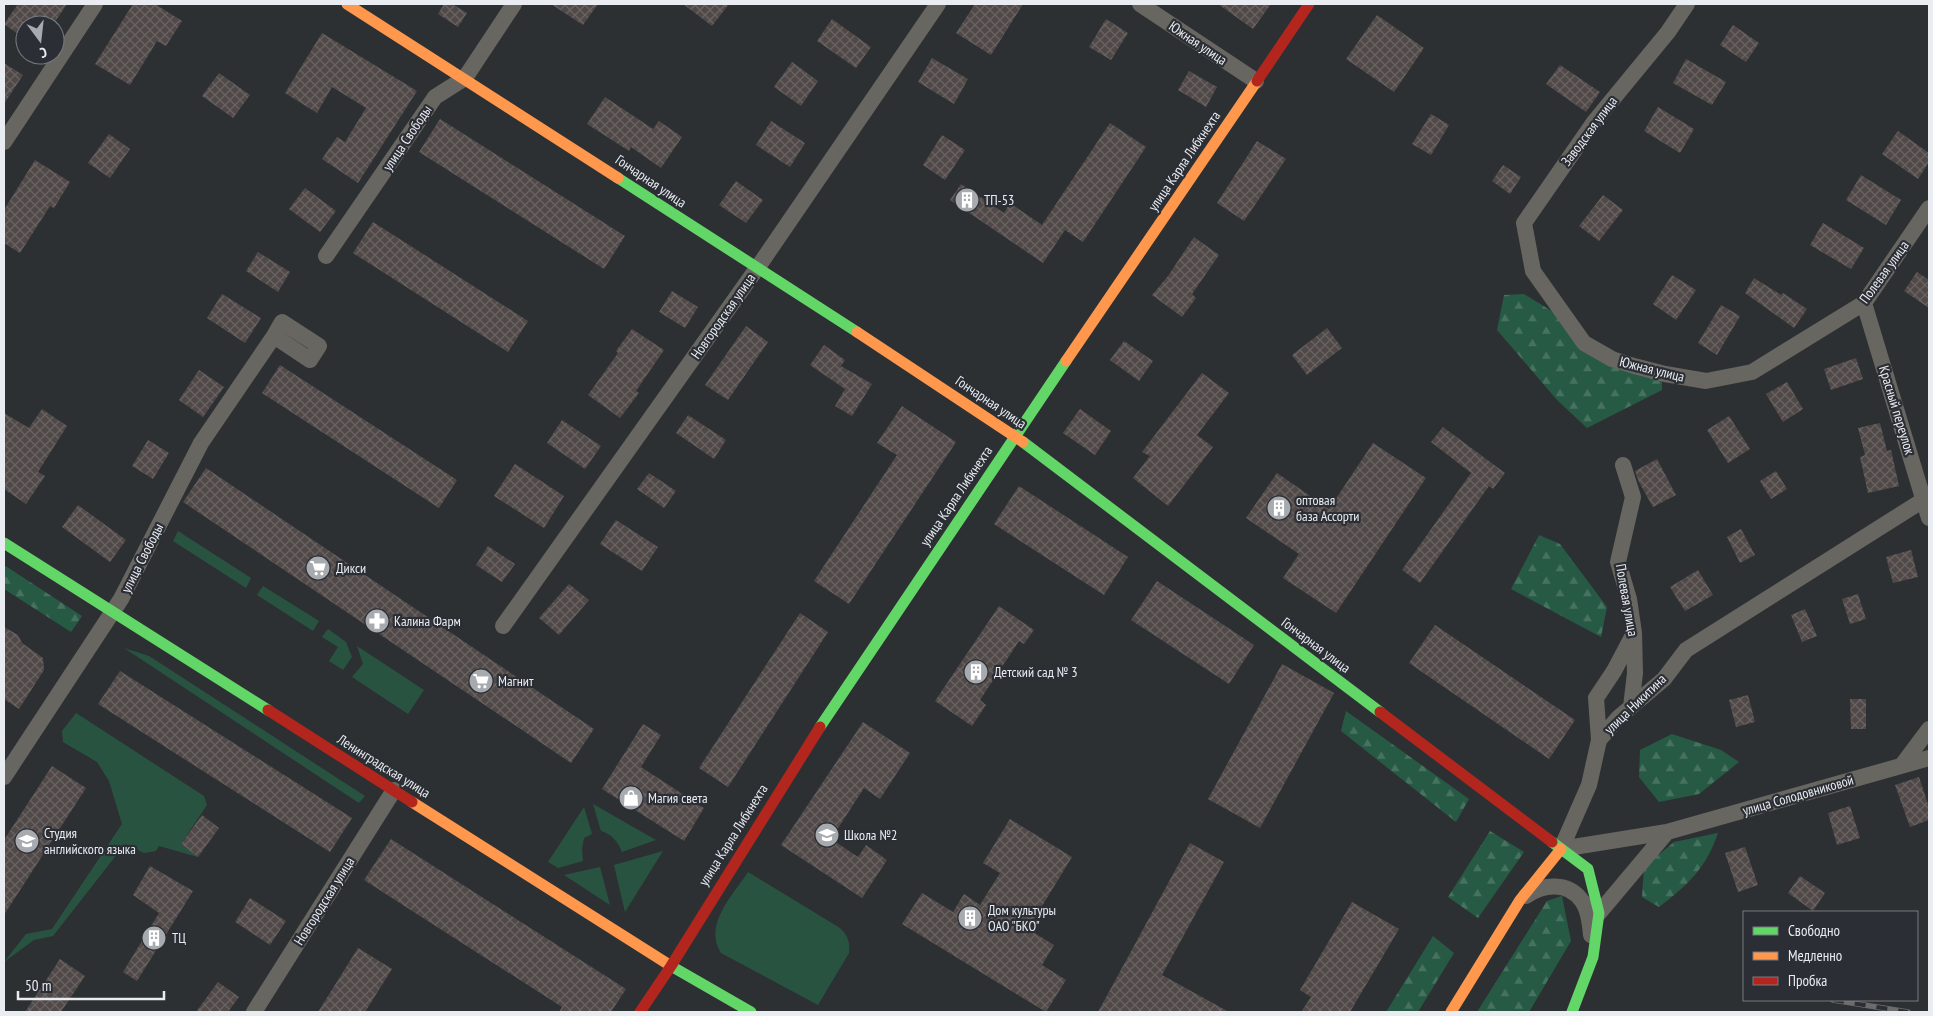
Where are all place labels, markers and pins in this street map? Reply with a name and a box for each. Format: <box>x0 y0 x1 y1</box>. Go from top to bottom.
building icon: ТП-53 <box>954 187 980 213</box>
place label: ТП-53 <box>984 191 1014 209</box>
place label: оптовая база Ассорти <box>1296 491 1359 525</box>
building icon: оптовая база Ассорти <box>1266 495 1292 521</box>
supermarket icon: Дикси <box>305 555 331 581</box>
place label: Дикси <box>336 559 366 577</box>
pharmacy icon: Калина Фарм <box>364 608 390 634</box>
place label: Калина Фарм <box>394 612 461 630</box>
building icon: Детский сад № 3 <box>963 659 989 685</box>
place label: Детский сад № 3 <box>994 663 1078 681</box>
supermarket icon: Магнит <box>468 668 494 694</box>
place label: Магнит <box>498 672 534 690</box>
shop icon: Магия света <box>618 785 644 811</box>
place label: Магия света <box>648 789 708 807</box>
school or university icon: Школа №2 <box>814 822 840 848</box>
place label: Студия английского языка <box>44 824 136 858</box>
place label: Школа №2 <box>844 826 897 844</box>
school or university icon: Студия английского языка <box>14 828 40 854</box>
place label: Дом культуры ОАО "БКО" <box>988 901 1056 935</box>
building icon: Дом культуры ОАО "БКО" <box>957 905 983 931</box>
building icon: ТЦ <box>141 925 167 951</box>
place label: ТЦ <box>172 929 186 947</box>

